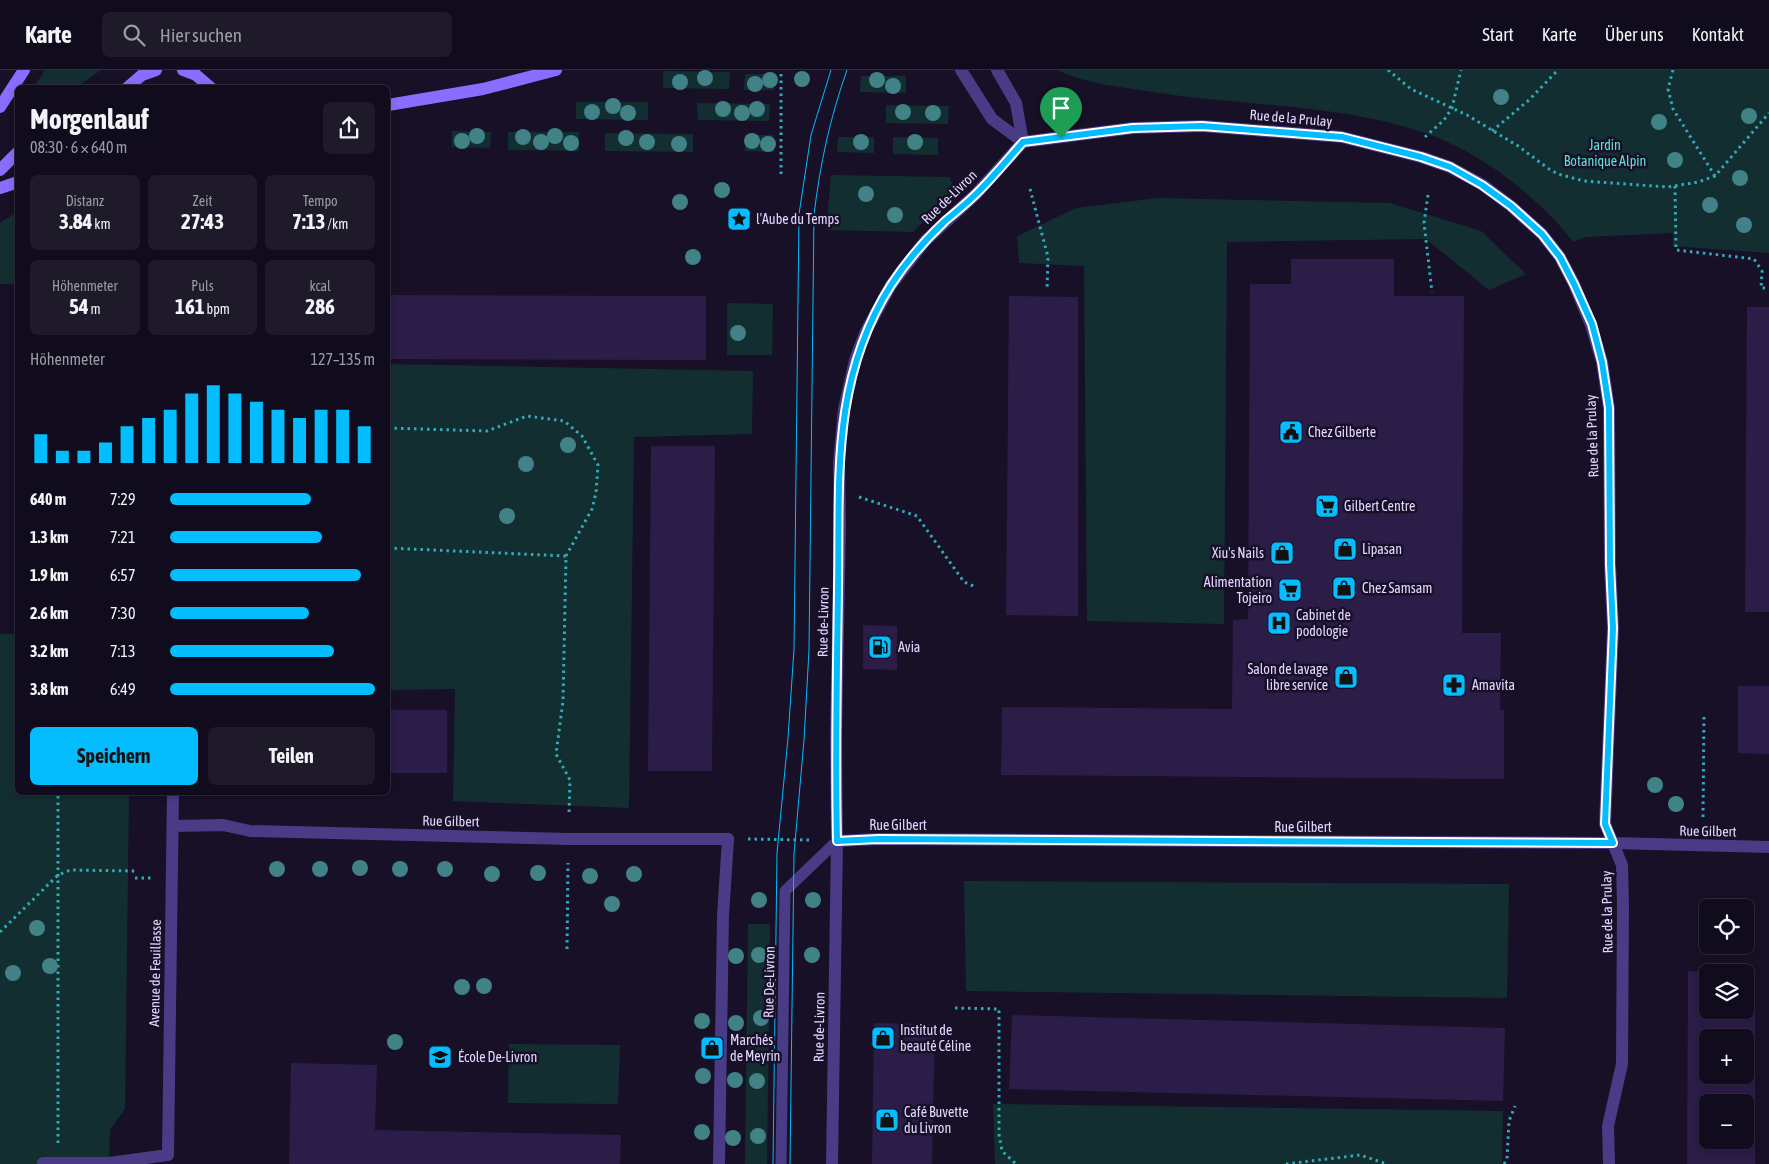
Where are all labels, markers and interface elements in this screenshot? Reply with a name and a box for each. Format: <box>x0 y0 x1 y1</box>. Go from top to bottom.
search box <box>102 12 452 57</box>
text: Karte <box>25 21 72 48</box>
icon: search <box>120 21 148 49</box>
text: Hier suchen <box>160 24 242 46</box>
text: Start <box>1482 24 1514 45</box>
text: Karte <box>1542 24 1577 45</box>
text: Über uns <box>1605 24 1664 45</box>
text: Kontakt <box>1692 24 1744 45</box>
pin <box>1040 87 1082 138</box>
icon: arrive <box>1047 94 1075 122</box>
button: share <box>323 102 375 154</box>
text: Morgenlauf <box>30 103 149 135</box>
street label: Rue de la Prulay <box>1249 106 1333 130</box>
park label: Jardin Botanique Alpin <box>1564 137 1646 169</box>
text: 08:30 · 6 × 640 m <box>30 138 127 156</box>
street label: Rue de-Livron <box>918 167 980 227</box>
text: Distanz <box>66 193 104 209</box>
text: Zeit <box>193 193 212 209</box>
text: Tempo <box>303 193 338 209</box>
place icon: l'Aube du Temps <box>726 206 752 232</box>
text: 3.84 <box>59 209 92 233</box>
text: 27:43 <box>181 209 224 233</box>
text: 7:13 <box>292 209 325 233</box>
place label: l'Aube du Temps <box>756 211 839 227</box>
text: km <box>92 216 111 232</box>
text: /km <box>325 216 348 232</box>
text: Höhenmeter <box>52 278 118 294</box>
text: Puls <box>191 278 214 294</box>
text: kcal <box>310 278 331 294</box>
text: 54 <box>69 294 89 318</box>
text: 161 <box>175 294 205 318</box>
text: 286 <box>305 294 335 318</box>
text: m <box>89 301 101 317</box>
text: bpm <box>205 301 230 317</box>
text: Höhenmeter <box>30 350 105 368</box>
text: 127–135 m <box>311 350 375 368</box>
street label: Rue de la Prulay <box>1583 394 1601 478</box>
public building icon: Chez Gilberte <box>1278 419 1304 445</box>
place label: Chez Gilberte <box>1308 424 1376 440</box>
text: 640 m <box>30 490 66 508</box>
text: 7:29 <box>110 490 135 508</box>
supermarket icon: Gilbert Centre <box>1314 493 1340 519</box>
place label: Gilbert Centre <box>1344 498 1415 514</box>
text: 1.3 km <box>30 528 69 546</box>
text: 7:21 <box>110 528 135 546</box>
shop icon: Lipasan <box>1332 536 1358 562</box>
shop icon: Xiu's Nails <box>1269 540 1295 566</box>
place label: Lipasan <box>1362 541 1402 557</box>
place label: Xiu's Nails <box>1212 545 1264 561</box>
text: 1.9 km <box>30 566 69 584</box>
text: 6:57 <box>110 566 135 584</box>
place label: Alimentation Tojeiro <box>1204 574 1272 606</box>
shop icon: Chez Samsam <box>1331 575 1357 601</box>
supermarket icon: Alimentation Tojeiro <box>1277 577 1303 603</box>
place label: Chez Samsam <box>1362 580 1432 596</box>
street label: Rue de-Livron <box>814 587 832 657</box>
text: 2.6 km <box>30 604 69 622</box>
text: 7:30 <box>110 604 135 622</box>
place label: Cabinet de podologie <box>1296 607 1351 639</box>
hospital icon: Cabinet de podologie <box>1266 610 1292 636</box>
fuel station icon: Avia <box>867 634 893 660</box>
place label: Avia <box>898 639 920 655</box>
text: 3.2 km <box>30 642 69 660</box>
text: 7:13 <box>110 642 135 660</box>
place label: Salon de lavage libre service <box>1247 661 1328 693</box>
shop icon: Salon de lavage libre service <box>1333 664 1359 690</box>
pharmacy icon: Amavita <box>1441 672 1467 698</box>
place label: Amavita <box>1472 677 1515 693</box>
text: 3.8 km <box>30 680 69 698</box>
text: 6:49 <box>110 680 135 698</box>
button: Speichern <box>30 727 198 785</box>
button: Teilen <box>208 727 375 785</box>
street label: Rue Gilbert <box>422 813 480 829</box>
street label: Rue Gilbert <box>869 817 927 833</box>
street label: Rue Gilbert <box>1274 819 1332 835</box>
street label: Rue Gilbert <box>1679 823 1737 839</box>
street label: Rue de la Prulay <box>1598 870 1616 954</box>
map controls <box>1699 899 1754 1149</box>
button: locate <box>1699 899 1754 954</box>
street label: Avenue de Feuillasse <box>146 919 164 1027</box>
street label: Rue De-Livron <box>760 946 778 1018</box>
button: layers <box>1699 964 1754 1019</box>
street label: Rue de-Livron <box>810 992 828 1062</box>
place label: Institut de beauté Céline <box>900 1022 971 1054</box>
shop icon: Institut de beauté Céline <box>870 1025 896 1051</box>
button: + <box>1699 1029 1754 1084</box>
place label: Marchés de Meyrin <box>730 1032 780 1064</box>
shop icon: Marchés de Meyrin <box>699 1035 725 1061</box>
school or university icon: École De-Livron <box>427 1044 453 1070</box>
place label: École De-Livron <box>458 1049 537 1065</box>
button: − <box>1699 1094 1754 1149</box>
place label: Café Buvette du Livron <box>904 1104 969 1136</box>
shop icon: Café Buvette du Livron <box>874 1107 900 1133</box>

